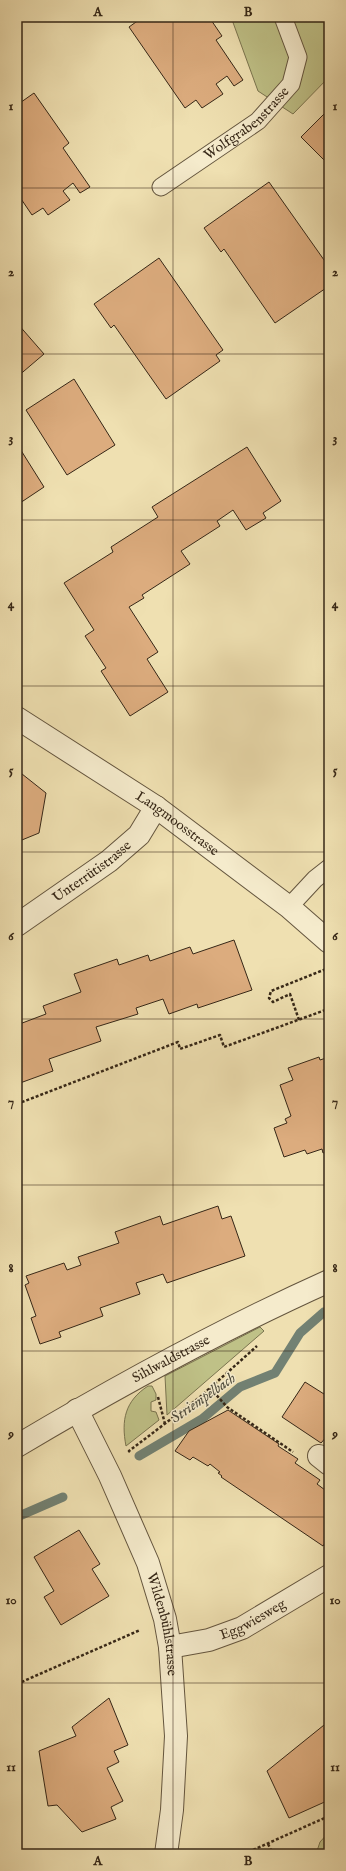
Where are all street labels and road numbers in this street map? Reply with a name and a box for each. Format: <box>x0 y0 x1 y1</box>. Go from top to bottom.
street label: Wolfgrabenstrasse <box>200 83 294 164</box>
street label: Langmoosstrasse <box>132 787 223 861</box>
street label: Unterrütistrasse <box>49 836 135 907</box>
street label: Sihlwaldstrasse <box>129 1331 214 1387</box>
street label: Wildenbühlstrasse <box>142 1570 181 1677</box>
street label: Eggwiesweg <box>217 1595 289 1644</box>

